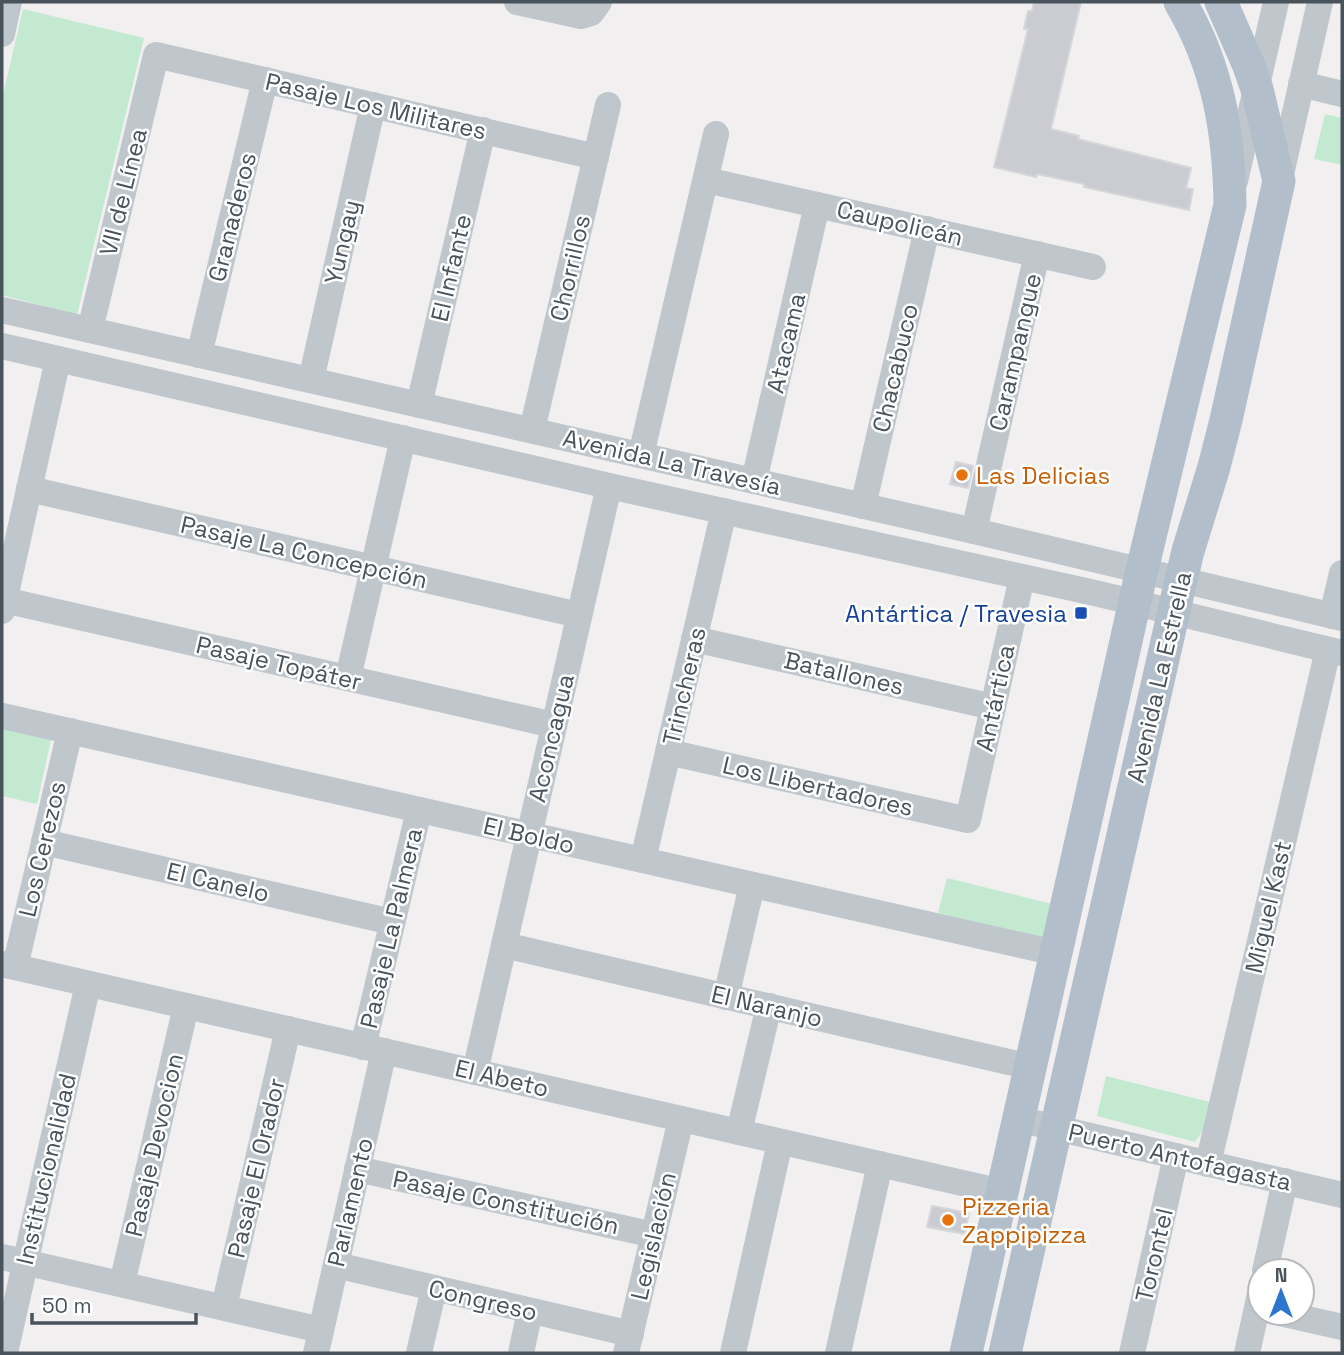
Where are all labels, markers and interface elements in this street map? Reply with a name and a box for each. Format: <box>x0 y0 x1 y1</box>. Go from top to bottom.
street label: Pasaje Los Militares <box>262 65 490 147</box>
street label: VII de Línea <box>92 125 154 259</box>
street label: Granaderos <box>201 149 263 285</box>
street label: Caupolicán <box>834 193 966 253</box>
street label: Yungay <box>317 197 367 287</box>
street label: El Infante <box>424 211 478 325</box>
street label: Chorrillos <box>543 212 597 324</box>
street label: Carampangue <box>982 270 1048 434</box>
street label: Atacama <box>759 290 813 396</box>
street label: Chacabuco <box>865 301 925 435</box>
street label: Avenida La Travesía <box>560 422 784 502</box>
place label: Las Delicias <box>976 460 1110 491</box>
marker: Las Delicias <box>954 467 970 483</box>
street label: Pasaje La Concepción <box>178 509 430 595</box>
street label: Avenida La Estrella <box>1120 568 1198 786</box>
place label: Antártica / Travesia <box>845 598 1067 629</box>
marker: Antártica / Travesia <box>1073 605 1089 621</box>
street label: Trincheras <box>655 624 713 748</box>
street label: Pasaje Topáter <box>193 629 365 697</box>
street label: Antártica <box>969 642 1021 754</box>
street label: Batallones <box>781 644 907 702</box>
street label: Aconcagua <box>521 671 581 805</box>
street label: Los Libertadores <box>720 749 916 823</box>
street label: Los Cerezos <box>11 778 73 920</box>
street label: El Boldo <box>480 810 578 860</box>
street label: Pasaje La Palmera <box>353 825 429 1031</box>
street label: Miguel Kast <box>1238 838 1298 976</box>
street label: El Canelo <box>164 855 272 909</box>
street label: El Naranjo <box>708 978 826 1034</box>
street label: Pasaje Devocion <box>118 1050 190 1240</box>
street label: El Abeto <box>452 1052 552 1104</box>
street label: Institucionalidad <box>9 1070 83 1268</box>
street label: Pasaje El Orador <box>220 1075 292 1261</box>
street label: Puerto Antofagasta <box>1065 1116 1295 1198</box>
street label: Parlamento <box>320 1135 380 1269</box>
street label: Pasaje Constitución <box>390 1163 622 1241</box>
street label: Legislación <box>623 1169 683 1303</box>
place label: Pizzeria Zappipizza <box>962 1191 1087 1250</box>
street label: Torontel <box>1128 1205 1180 1305</box>
marker: Pizzeria Zappipizza <box>940 1212 956 1228</box>
north arrow <box>1246 1257 1316 1327</box>
text: N <box>1275 1263 1287 1288</box>
street label: Congreso <box>426 1272 540 1328</box>
scale bar <box>32 1282 196 1326</box>
text: 50 m <box>42 1292 92 1319</box>

